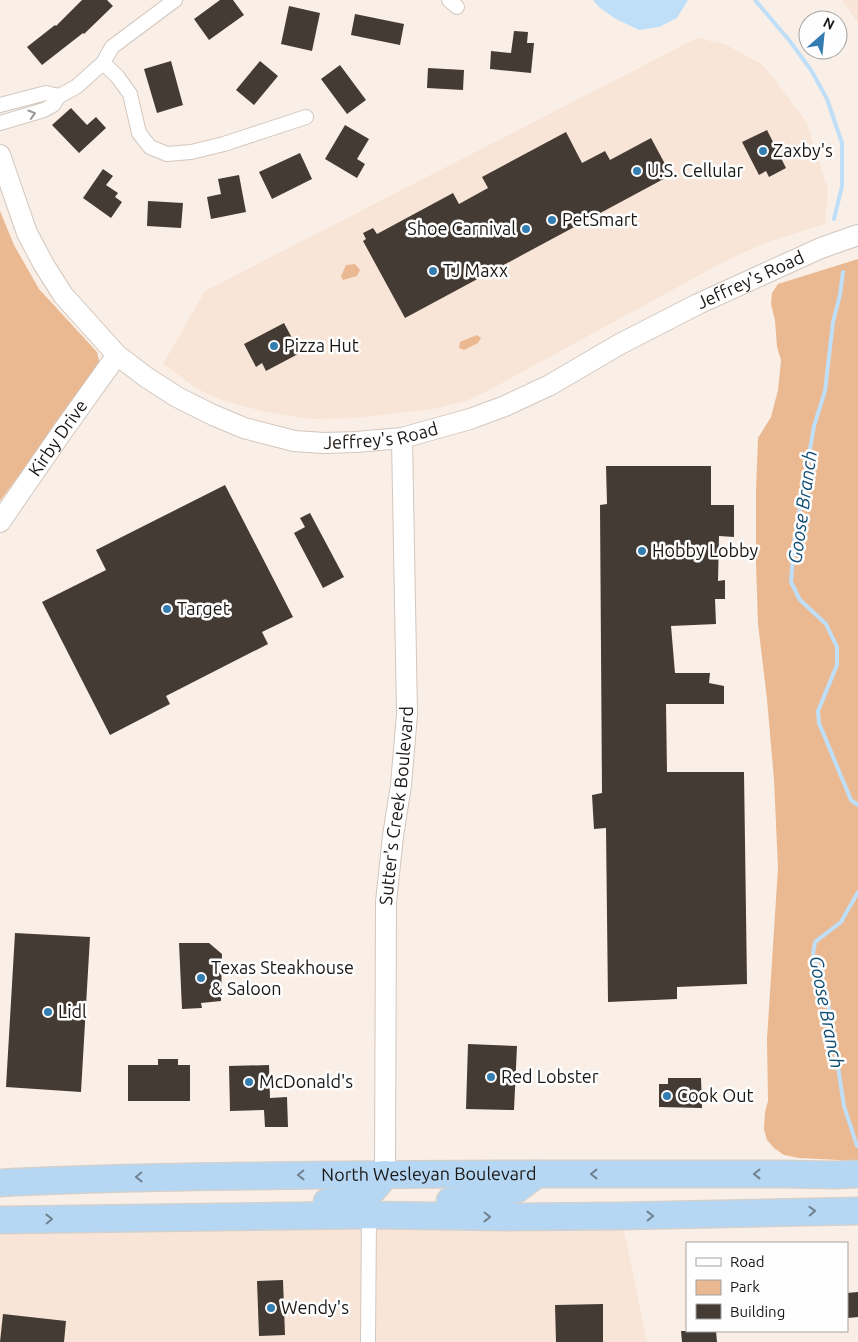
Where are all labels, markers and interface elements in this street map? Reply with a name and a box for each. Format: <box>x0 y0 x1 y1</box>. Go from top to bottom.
north arrow <box>798 10 848 60</box>
text: N <box>821 14 837 33</box>
one-way arrow <box>28 109 36 119</box>
place label: Zaxby's <box>773 140 833 160</box>
marker: Zaxby's <box>757 145 769 157</box>
place label: U.S. Cellular <box>647 160 744 180</box>
marker: U.S. Cellular <box>631 165 643 177</box>
place label: PetSmart <box>562 209 638 229</box>
marker: PetSmart <box>546 214 558 226</box>
place label: Shoe Carnival <box>407 218 516 238</box>
marker: Shoe Carnival <box>520 223 532 235</box>
street label: Jeffrey's Road <box>693 246 807 312</box>
place label: TJ Maxx <box>443 260 508 280</box>
marker: TJ Maxx <box>427 265 439 277</box>
place label: Pizza Hut <box>284 335 359 355</box>
marker: Pizza Hut <box>268 340 280 352</box>
street label: Kirby Drive <box>24 396 91 480</box>
street label: Jeffrey's Road <box>323 418 440 452</box>
water label: Goose Branch <box>783 449 821 565</box>
place label: Hobby Lobby <box>652 540 759 560</box>
marker: Hobby Lobby <box>636 545 648 557</box>
place label: Target <box>177 598 230 618</box>
marker: Target <box>161 603 173 615</box>
street label: Sutter's Creek Boulevard <box>375 706 416 906</box>
water label: Goose Branch <box>805 954 849 1070</box>
place label: Texas Steakhouse & Saloon <box>211 957 354 998</box>
marker: Texas Steakhouse & Saloon <box>195 972 207 984</box>
place label: Lidl <box>58 1001 87 1021</box>
marker: Lidl <box>42 1006 54 1018</box>
place label: Red Lobster <box>501 1066 599 1086</box>
place label: McDonald's <box>259 1071 353 1091</box>
marker: Red Lobster <box>485 1071 497 1083</box>
marker: McDonald's <box>243 1076 255 1088</box>
place label: Cook Out <box>677 1085 754 1105</box>
marker: Cook Out <box>661 1090 673 1102</box>
street label: North Wesleyan Boulevard <box>321 1163 536 1184</box>
one-way arrow <box>590 1169 598 1179</box>
one-way arrow <box>753 1169 760 1179</box>
one-way arrow <box>297 1170 304 1180</box>
one-way arrow <box>134 1172 142 1183</box>
one-way arrow <box>809 1206 817 1217</box>
one-way arrow <box>646 1211 654 1221</box>
one-way arrow <box>484 1212 492 1222</box>
one-way arrow <box>45 1214 53 1224</box>
legend <box>686 1242 848 1332</box>
text: Road <box>730 1253 765 1270</box>
text: Park <box>730 1278 760 1295</box>
place label: Wendy's <box>281 1297 349 1317</box>
marker: Wendy's <box>265 1302 277 1314</box>
text: Building <box>730 1303 785 1320</box>

